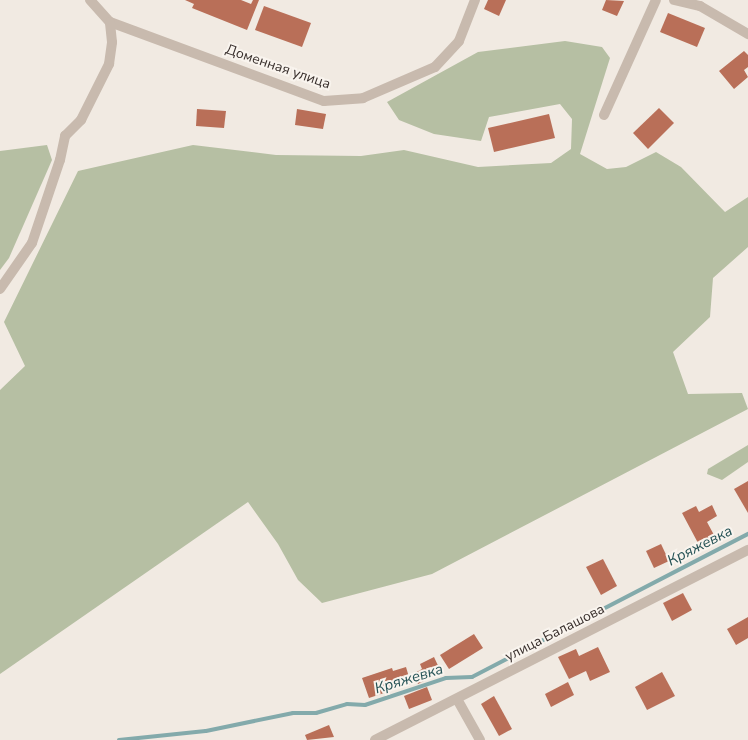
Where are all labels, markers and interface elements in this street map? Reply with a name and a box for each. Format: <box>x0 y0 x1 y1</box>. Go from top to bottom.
street label: Доменная улица <box>223 41 333 93</box>
water label: Кряжевка <box>664 522 736 570</box>
street label: улица Балашова <box>502 601 608 665</box>
water label: Кряжевка <box>373 660 445 698</box>

